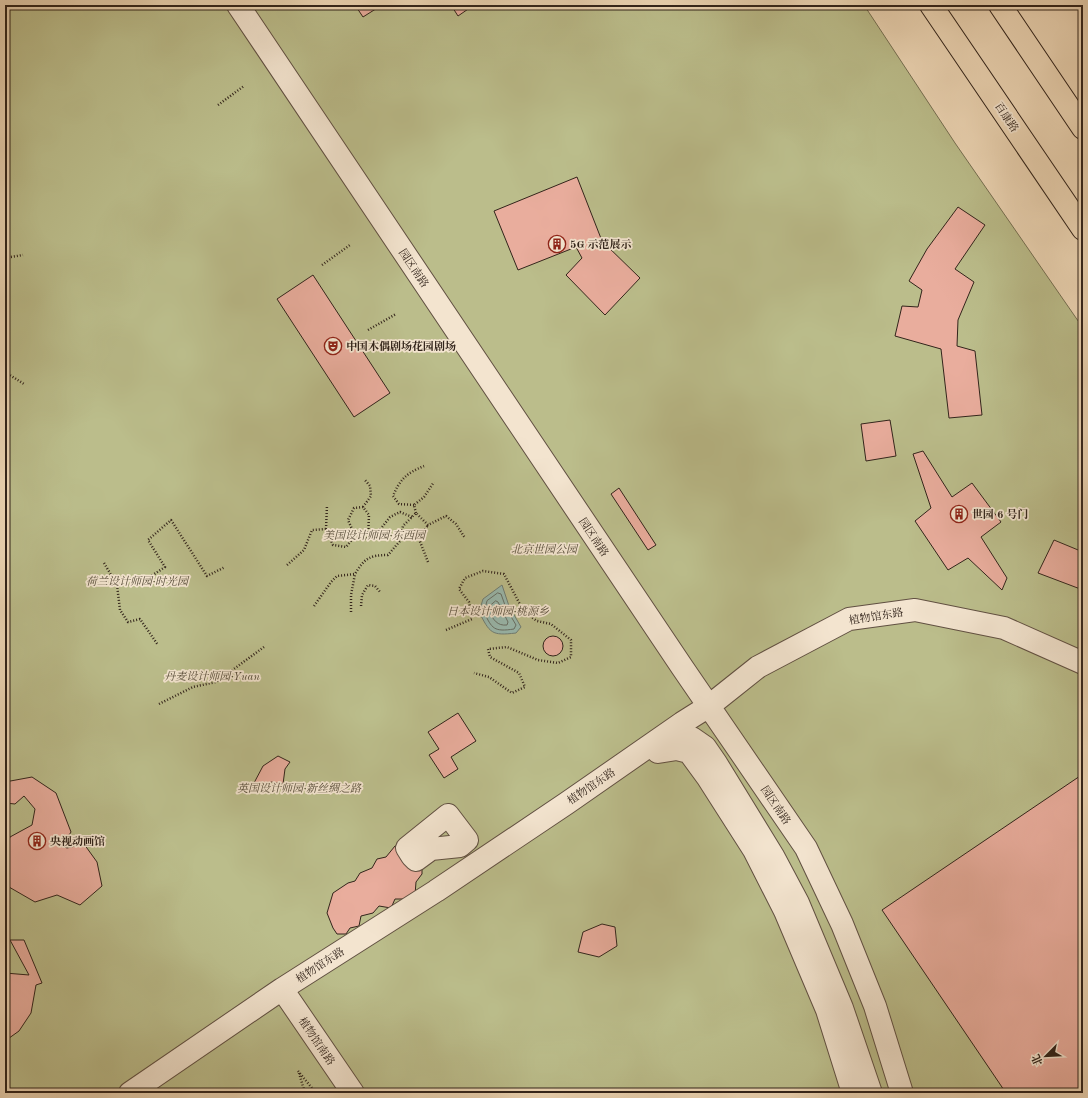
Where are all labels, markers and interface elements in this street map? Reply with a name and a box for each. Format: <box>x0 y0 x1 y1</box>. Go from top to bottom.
street label: 百康路 <box>992 100 1021 135</box>
building icon: 5G 示范展示 <box>547 234 567 254</box>
place label: 5G 示范展示 <box>570 238 631 251</box>
street label: 园区南路 <box>396 246 431 290</box>
theatre icon: 中国木偶剧场花园剧场 <box>323 336 343 356</box>
place label: 中国木偶剧场花园剧场 <box>346 340 456 353</box>
building icon: 世园 6 号门 <box>949 504 969 524</box>
place label: 世园 6 号门 <box>972 508 1029 521</box>
street label: 园区南路 <box>576 515 611 559</box>
park label: 美国设计师园·东西园 <box>323 529 427 542</box>
park label: 北京世园公园 <box>511 543 579 556</box>
park label: 荷兰设计师园·时光园 <box>86 575 190 588</box>
park label: 日本设计师园·桃源乡 <box>447 605 550 618</box>
street label: 植物馆东路 <box>848 606 904 627</box>
park label: 丹麦设计师园·Yuan <box>164 670 260 683</box>
street label: 植物馆东路 <box>565 766 618 807</box>
park label: 英国设计师园·新丝绸之路 <box>237 782 362 795</box>
street label: 园区南路 <box>758 783 793 827</box>
building icon: 央视动画馆 <box>27 831 47 851</box>
place label: 央视动画馆 <box>50 835 105 848</box>
street label: 植物馆东路 <box>294 945 347 986</box>
street label: 植物馆南路 <box>296 1015 337 1068</box>
north arrow <box>1026 1036 1066 1076</box>
text: 北 <box>1030 1052 1045 1067</box>

